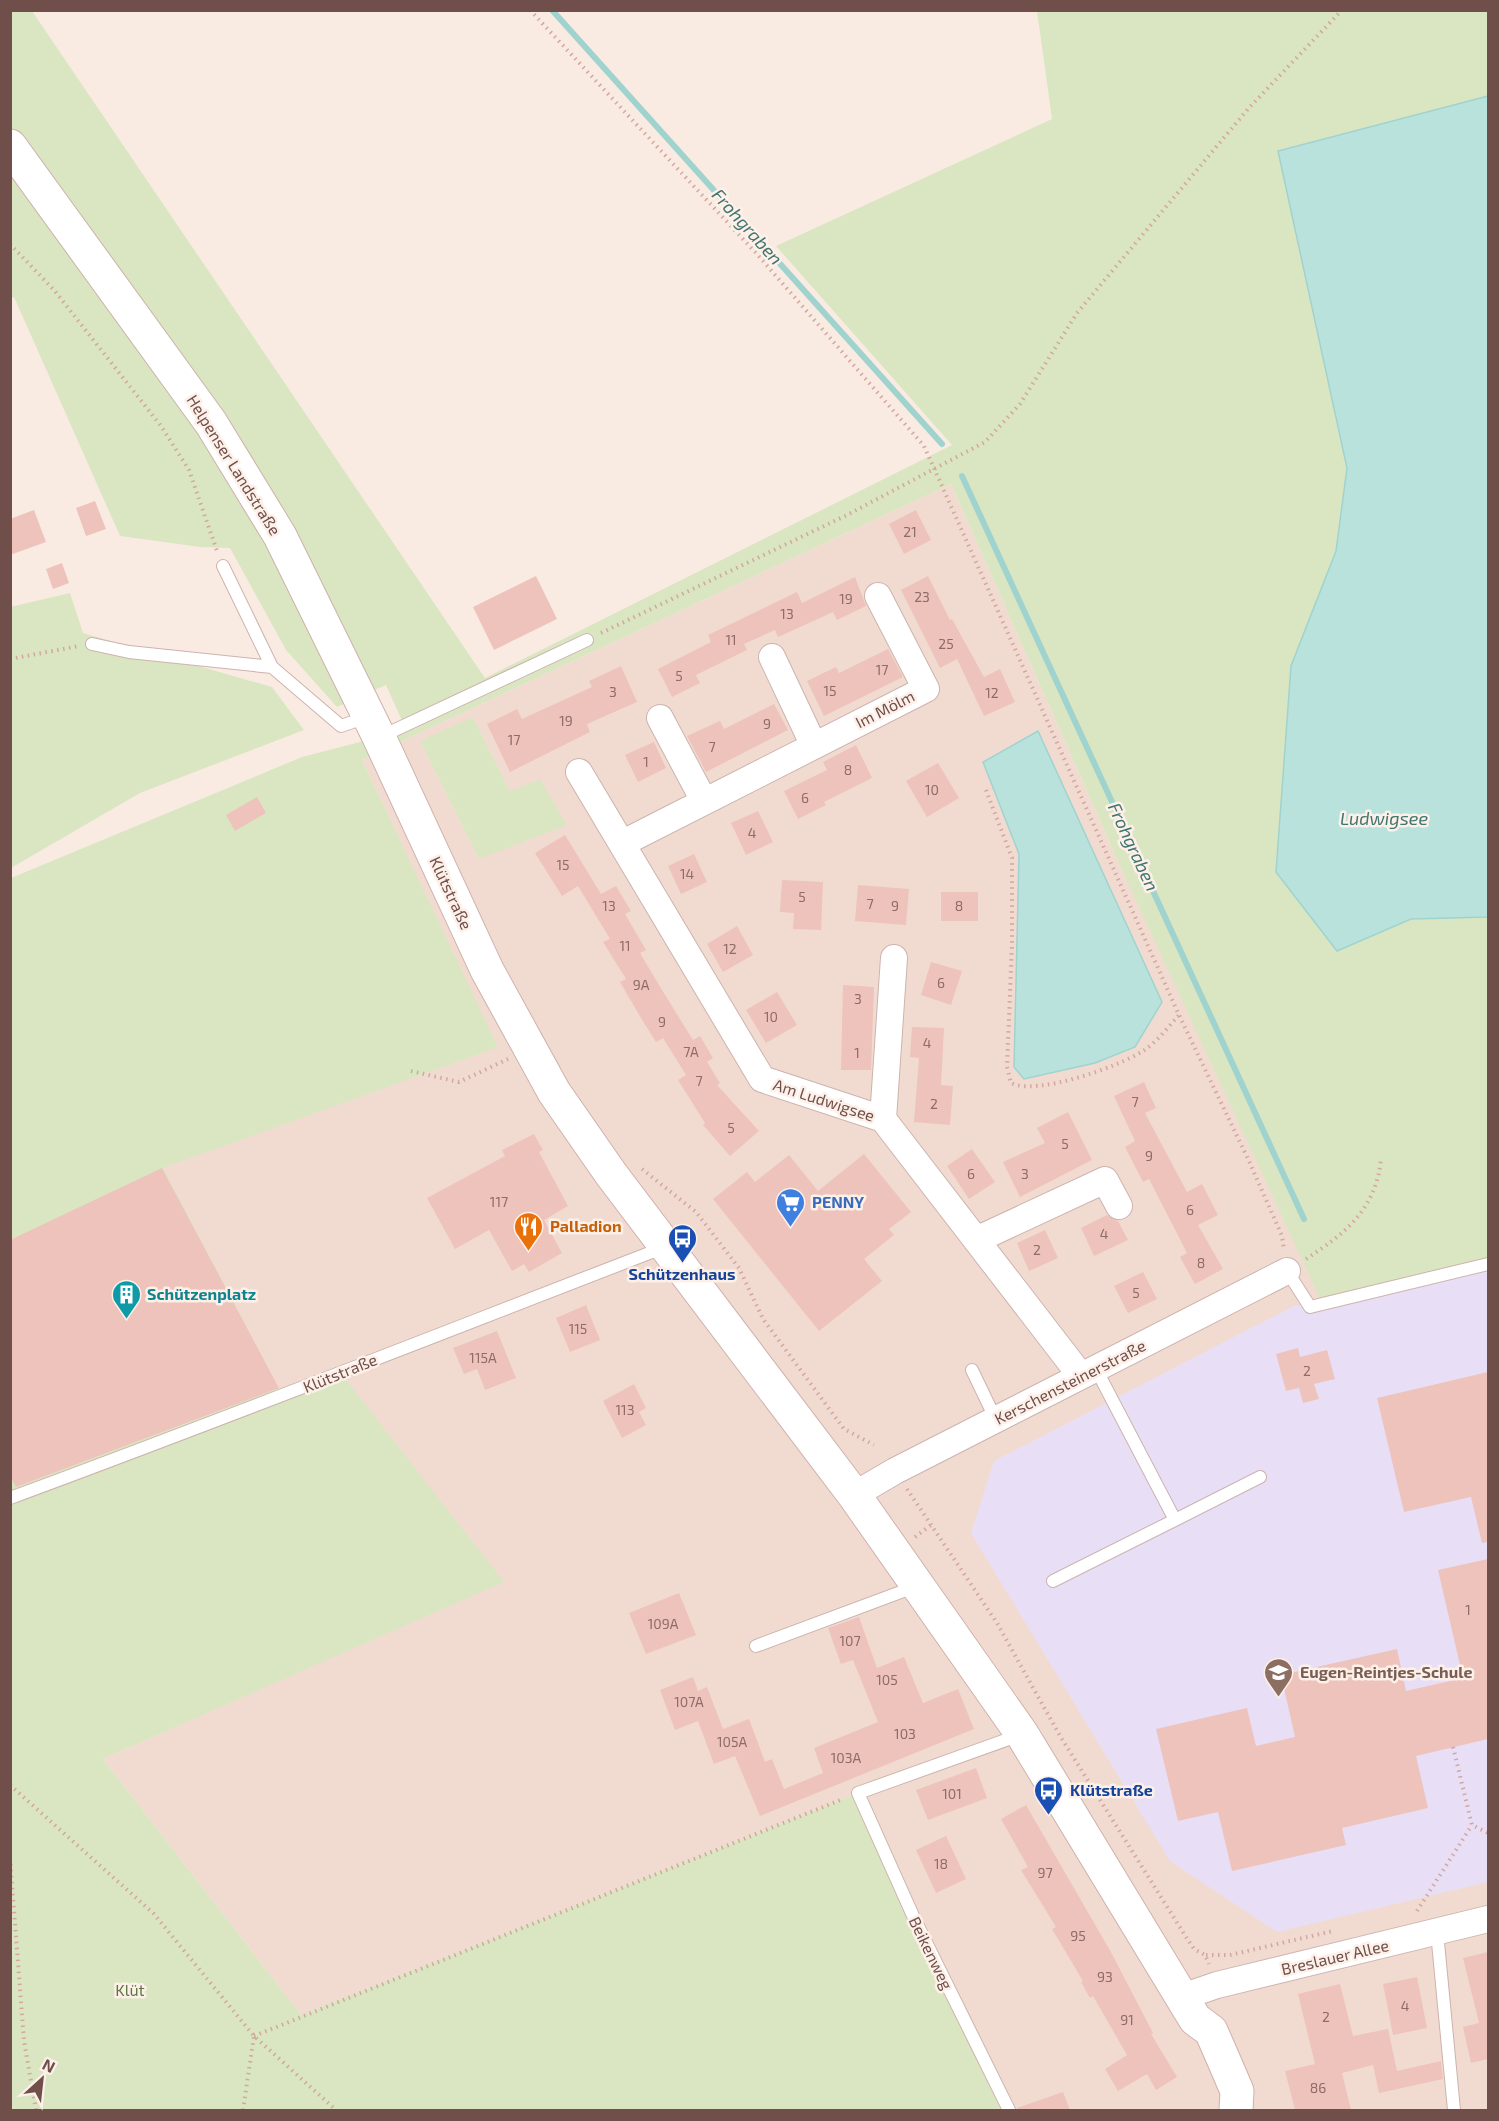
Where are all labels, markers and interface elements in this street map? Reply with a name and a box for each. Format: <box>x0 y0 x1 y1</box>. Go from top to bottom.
water label: Frohgraben <box>708 184 788 269</box>
street label: Helpenser Landstraße <box>183 391 285 538</box>
house number: 21 <box>903 523 917 540</box>
house number: 23 <box>914 588 930 605</box>
house number: 19 <box>839 590 853 607</box>
house number: 13 <box>780 605 794 622</box>
house number: 11 <box>725 631 737 648</box>
house number: 25 <box>938 635 954 652</box>
house number: 17 <box>876 661 888 678</box>
house number: 5 <box>675 667 683 684</box>
house number: 15 <box>823 682 837 699</box>
house number: 3 <box>609 683 617 700</box>
house number: 12 <box>985 684 999 701</box>
street label: Im Mölm <box>852 686 917 731</box>
house number: 19 <box>559 712 573 729</box>
house number: 9 <box>763 715 771 732</box>
house number: 17 <box>508 731 520 748</box>
house number: 7 <box>708 738 716 755</box>
house number: 1 <box>643 753 649 770</box>
house number: 8 <box>844 761 852 778</box>
house number: 10 <box>925 781 939 798</box>
house number: 6 <box>801 789 809 806</box>
water label: Frohgraben <box>1104 799 1164 894</box>
water label: Ludwigsee <box>1340 807 1428 829</box>
house number: 4 <box>748 824 756 841</box>
street label: Klütstraße <box>426 853 477 932</box>
house number: 15 <box>556 856 570 873</box>
house number: 14 <box>680 865 694 882</box>
house number: 5 <box>798 888 806 905</box>
house number: 7 <box>866 895 874 912</box>
house number: 13 <box>602 897 616 914</box>
house number: 9 <box>891 897 899 914</box>
house number: 8 <box>955 897 963 914</box>
house number: 11 <box>619 937 631 954</box>
house number: 12 <box>723 940 737 957</box>
house number: 6 <box>937 974 945 991</box>
house number: 9A <box>633 976 650 993</box>
house number: 3 <box>854 990 862 1007</box>
house number: 10 <box>764 1008 778 1025</box>
house number: 9 <box>658 1013 666 1030</box>
house number: 4 <box>923 1034 931 1051</box>
house number: 7A <box>683 1043 699 1060</box>
house number: 1 <box>854 1044 860 1061</box>
house number: 7 <box>695 1072 703 1089</box>
street label: Am Ludwigsee <box>771 1074 877 1125</box>
house number: 7 <box>1131 1093 1139 1110</box>
house number: 2 <box>930 1095 938 1112</box>
house number: 5 <box>727 1119 735 1136</box>
house number: 5 <box>1061 1135 1069 1152</box>
house number: 9 <box>1145 1147 1153 1164</box>
house number: 6 <box>967 1165 975 1182</box>
house number: 3 <box>1021 1165 1029 1182</box>
supermarket icon: PENNY <box>775 1186 807 1228</box>
place label: PENNY <box>812 1192 864 1211</box>
house number: 117 <box>490 1193 508 1210</box>
house number: 6 <box>1186 1201 1194 1218</box>
restaurant icon: Palladion <box>513 1210 545 1252</box>
place label: Palladion <box>550 1216 622 1235</box>
bus stop icon: Schützenhaus <box>666 1222 698 1264</box>
house number: 4 <box>1100 1225 1108 1242</box>
house number: 2 <box>1033 1241 1041 1258</box>
house number: 8 <box>1197 1254 1205 1271</box>
place label: Schützenhaus <box>629 1264 735 1283</box>
building icon: Schützenplatz <box>110 1278 142 1320</box>
place label: Schützenplatz <box>147 1284 256 1303</box>
house number: 5 <box>1132 1284 1140 1301</box>
house number: 115 <box>569 1320 587 1337</box>
street label: Kerschensteinerstraße <box>991 1335 1149 1428</box>
street label: Klütstraße <box>300 1349 380 1396</box>
house number: 115A <box>469 1349 497 1366</box>
house number: 2 <box>1303 1362 1311 1379</box>
house number: 113 <box>616 1401 634 1418</box>
house number: 1 <box>1465 1601 1471 1618</box>
house number: 109A <box>648 1615 679 1632</box>
house number: 107 <box>839 1632 861 1649</box>
school or university icon: Eugen-Reintjes-Schule <box>1263 1656 1295 1698</box>
place label: Eugen-Reintjes-Schule <box>1300 1662 1472 1681</box>
house number: 105 <box>876 1671 898 1688</box>
house number: 107A <box>674 1693 704 1710</box>
house number: 103 <box>894 1725 916 1742</box>
house number: 105A <box>717 1733 747 1750</box>
house number: 103A <box>831 1749 862 1766</box>
bus stop icon: Klütstraße <box>1033 1774 1065 1816</box>
place label: Klütstraße <box>1070 1780 1153 1799</box>
house number: 101 <box>942 1785 962 1802</box>
house number: 18 <box>934 1855 948 1872</box>
house number: 97 <box>1037 1864 1053 1881</box>
street label: Beikenweg <box>906 1913 957 1992</box>
house number: 95 <box>1070 1927 1086 1944</box>
street label: Breslauer Allee <box>1279 1935 1391 1978</box>
house number: 93 <box>1097 1968 1113 1985</box>
park label: Klüt <box>115 1980 145 1999</box>
house number: 4 <box>1401 1997 1409 2014</box>
house number: 2 <box>1322 2008 1330 2025</box>
house number: 91 <box>1120 2011 1134 2028</box>
north arrow <box>12 2049 72 2109</box>
text: N <box>40 2054 59 2076</box>
house number: 86 <box>1310 2079 1326 2096</box>

